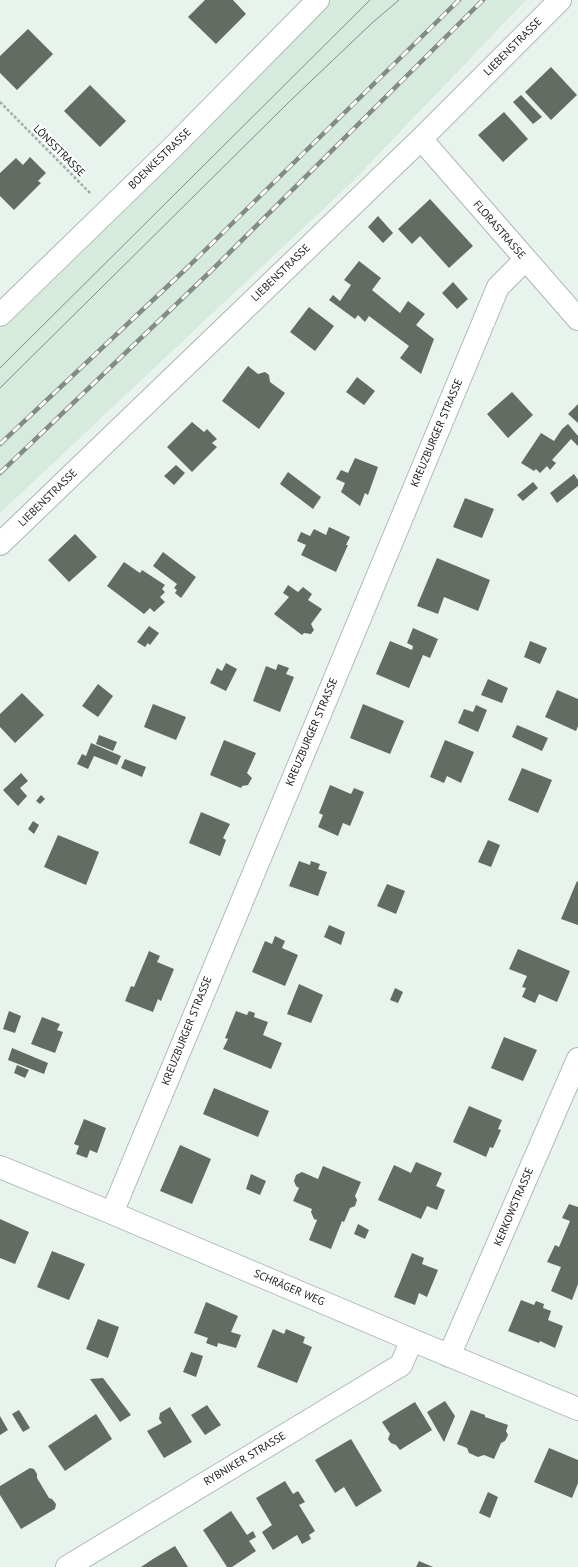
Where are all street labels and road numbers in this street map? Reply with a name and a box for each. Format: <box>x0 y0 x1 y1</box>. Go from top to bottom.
street label: LIEBENSTRASSE <box>481 15 545 79</box>
street label: LÖNSSTRASSE <box>30 122 88 180</box>
street label: BOENKESTRASSE <box>126 126 194 192</box>
street label: FLORASTRASSE <box>470 198 528 262</box>
street label: LIEBENSTRASSE <box>249 242 313 304</box>
street label: KREUZBURGER STRASSE <box>408 377 466 489</box>
street label: LIEBENSTRASSE <box>16 467 80 529</box>
street label: KREUZBURGER STRASSE <box>283 676 341 788</box>
street label: KREUZBURGER STRASSE <box>159 975 215 1087</box>
street label: KERKOWSTRASSE <box>492 1166 536 1248</box>
street label: SCHRÄGER WEG <box>252 1267 326 1309</box>
street label: RYBNIKER STRASSE <box>202 1429 288 1489</box>

